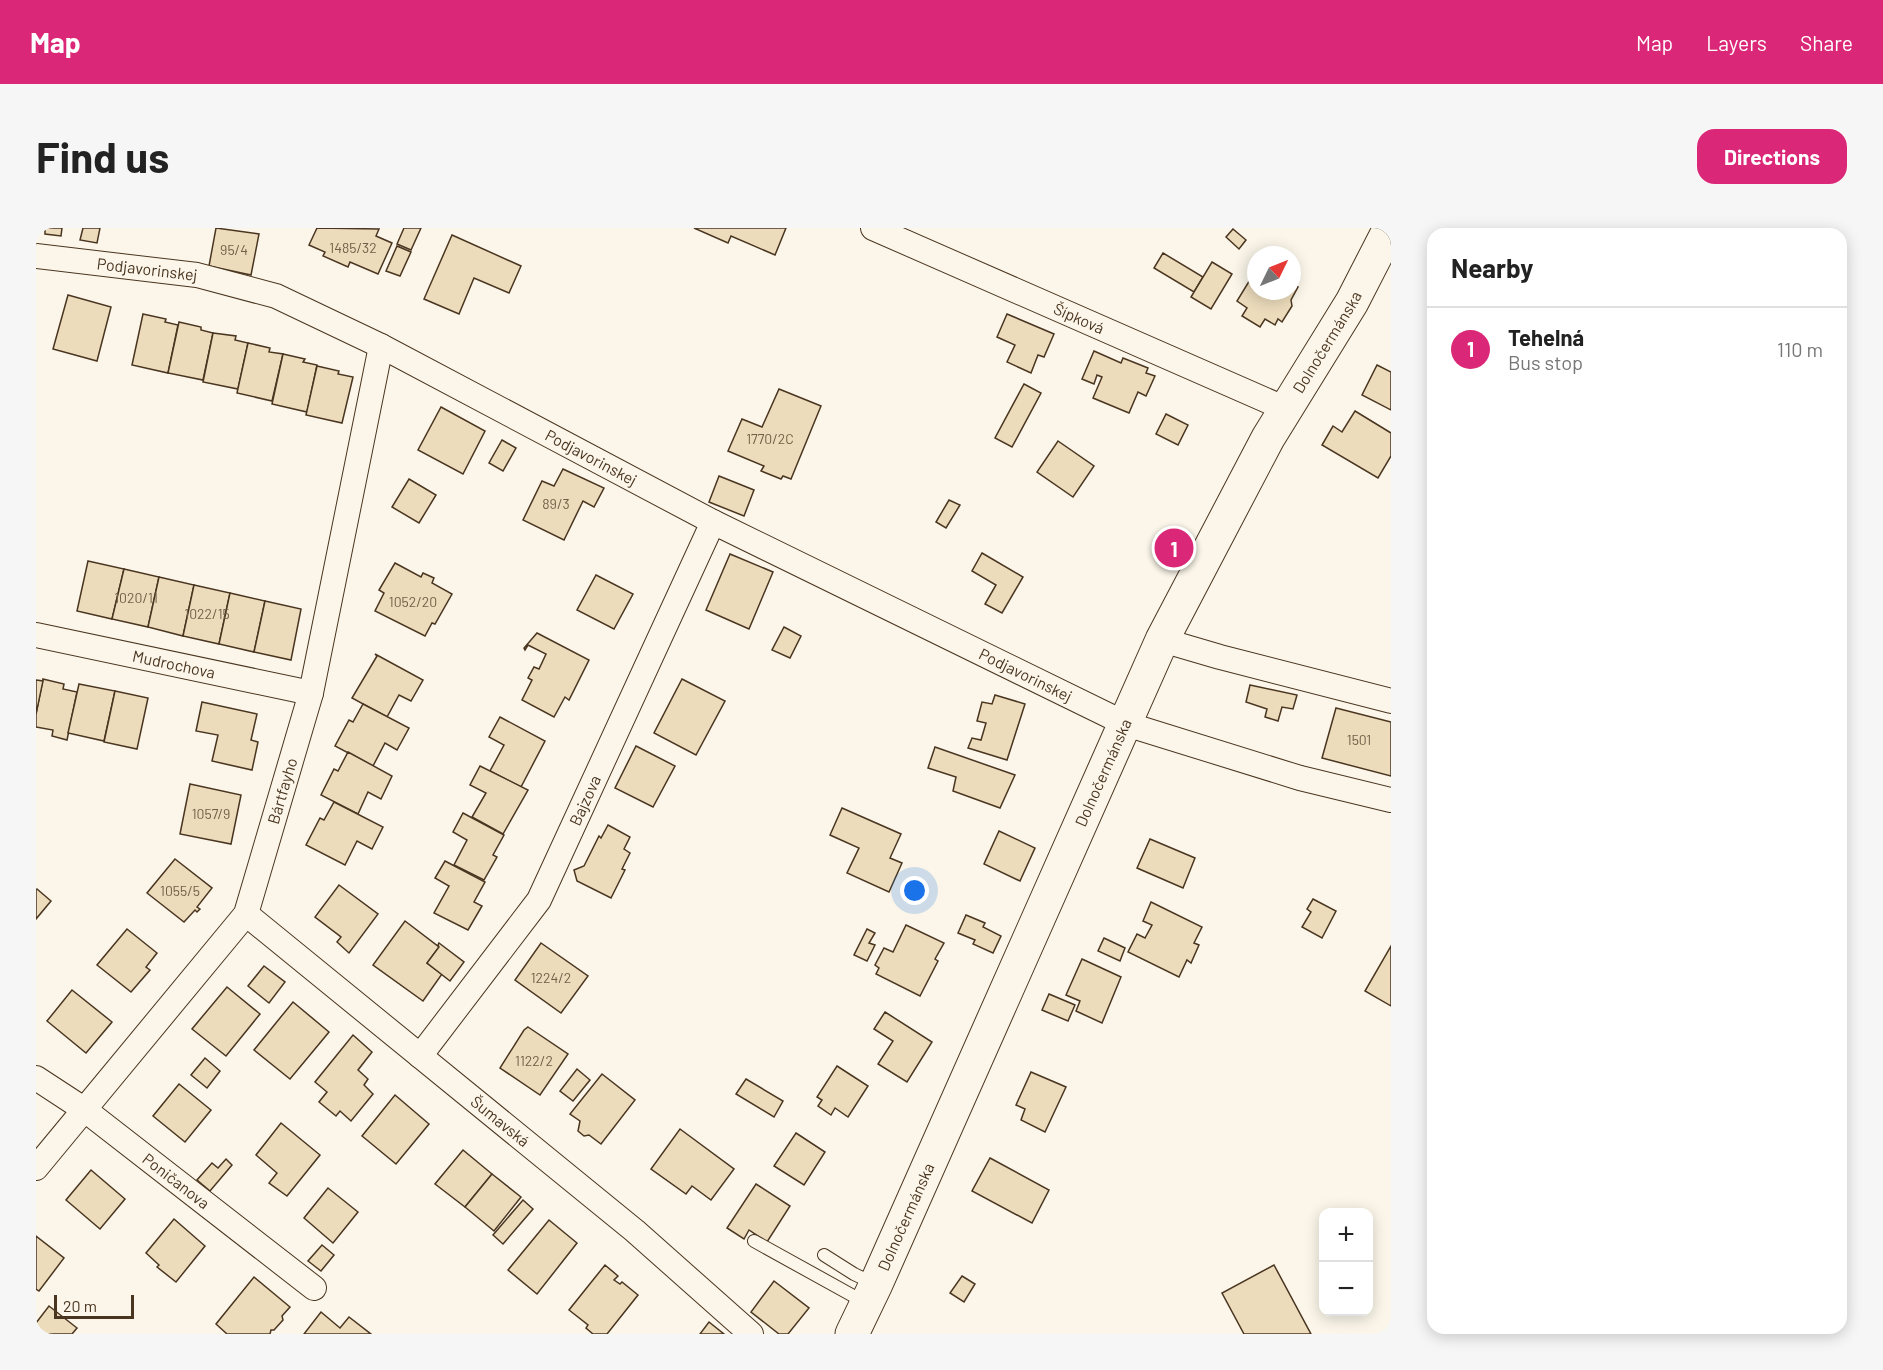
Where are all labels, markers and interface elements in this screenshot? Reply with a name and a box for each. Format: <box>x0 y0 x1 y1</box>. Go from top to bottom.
text: Map <box>30 25 81 59</box>
text: Map <box>1636 30 1673 55</box>
text: Layers <box>1706 30 1767 55</box>
text: Share <box>1800 30 1853 55</box>
button: Directions <box>1697 129 1847 184</box>
text: Find us <box>36 131 169 181</box>
house number: 1485/32 <box>329 239 377 256</box>
house number: 95/4 <box>220 241 248 258</box>
north arrow <box>1247 246 1301 300</box>
text: Nearby <box>1451 252 1533 283</box>
street label: Podjavorinskej <box>96 253 199 284</box>
street label: Dolnočermánska <box>1288 288 1365 396</box>
street label: Šípková <box>1051 298 1108 337</box>
text: Tehelná <box>1508 324 1584 350</box>
text: 1 <box>1467 337 1474 361</box>
text: 110 m <box>1777 337 1823 361</box>
text: Bus stop <box>1508 350 1583 374</box>
street label: Podjavorinskej <box>542 425 641 489</box>
house number: 1770/2C <box>746 430 794 447</box>
house number: 89/3 <box>542 495 570 512</box>
pin: 1 <box>1154 526 1194 570</box>
house number: 1020/11 <box>114 589 158 606</box>
house number: 1052/20 <box>389 593 437 610</box>
house number: 1022/15 <box>184 605 230 622</box>
street label: Podjavorinskej <box>976 644 1076 705</box>
street label: Mudrochova <box>131 646 217 682</box>
street label: Dolnočermánska <box>1070 716 1135 829</box>
house number: 1501 <box>1347 731 1371 748</box>
street label: Bártfayho <box>263 755 300 826</box>
street label: Bajzova <box>565 772 604 828</box>
house number: 1057/9 <box>192 805 230 822</box>
your location <box>900 876 929 905</box>
house number: 1055/5 <box>160 882 200 899</box>
house number: 1224/2 <box>531 969 571 986</box>
house number: 1122/2 <box>515 1052 553 1069</box>
street label: Šumavská <box>467 1091 534 1150</box>
street label: Poničanova <box>139 1149 214 1212</box>
street label: Dolnočermánska <box>873 1160 938 1273</box>
map controls <box>1319 1208 1373 1316</box>
button: + <box>1319 1208 1373 1262</box>
button: − <box>1319 1262 1373 1316</box>
scale bar <box>54 1292 134 1320</box>
text: 20 m <box>63 1296 97 1315</box>

